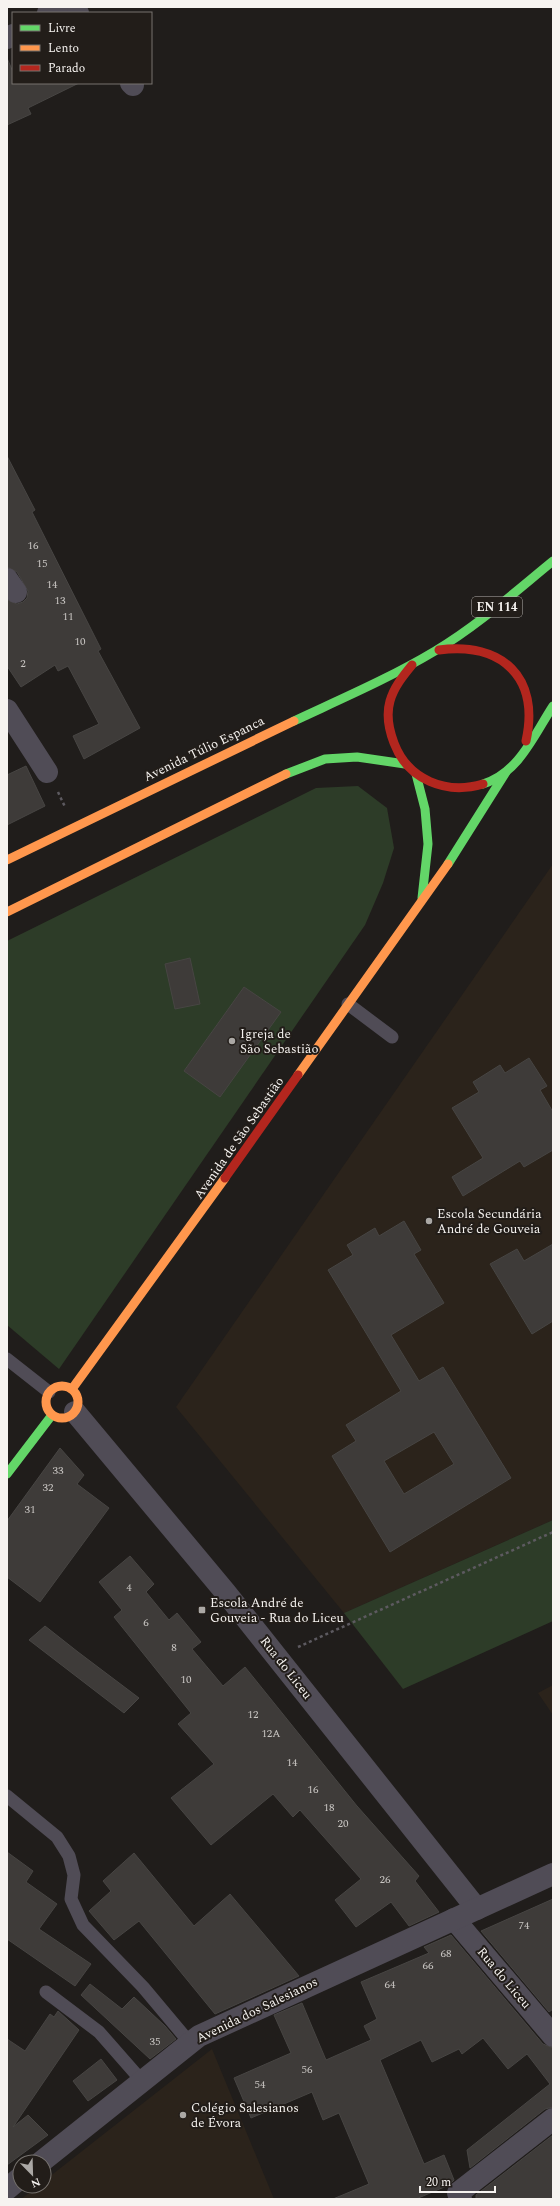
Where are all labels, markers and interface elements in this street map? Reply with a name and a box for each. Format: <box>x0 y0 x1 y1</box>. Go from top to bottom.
legend <box>12 12 152 84</box>
text: Livre <box>48 19 76 38</box>
text: Lento <box>48 39 79 58</box>
text: Parado <box>48 59 85 78</box>
house number: 16 <box>28 537 39 554</box>
house number: 15 <box>37 555 48 572</box>
house number: 14 <box>47 576 58 593</box>
house number: 13 <box>55 592 66 609</box>
road number: EN 114 <box>472 597 522 617</box>
house number: 11 <box>63 608 74 625</box>
house number: 10 <box>75 633 86 650</box>
house number: 2 <box>20 655 26 672</box>
street label: Avenida Túlio Espanca <box>140 711 268 787</box>
place label: Igreja de São Sebastião <box>240 1024 318 1059</box>
marker: Igreja de São Sebastião <box>227 1036 237 1046</box>
street label: Avenida de São Sebastião <box>189 1073 289 1203</box>
place label: Escola Secundária André de Gouveia <box>437 1204 542 1239</box>
marker: Escola Secundária André de Gouveia <box>424 1216 434 1226</box>
house number: 33 <box>53 1462 64 1479</box>
house number: 32 <box>43 1479 54 1496</box>
house number: 31 <box>25 1501 36 1518</box>
house number: 4 <box>126 1579 132 1596</box>
place label: Escola André de Gouveia - Rua do Liceu <box>210 1593 344 1628</box>
marker: Escola André de Gouveia - Rua do Liceu <box>197 1605 207 1615</box>
house number: 6 <box>143 1614 149 1631</box>
street label: Rua do Liceu <box>255 1632 317 1704</box>
house number: 8 <box>171 1639 177 1656</box>
house number: 10 <box>181 1671 192 1688</box>
house number: 12 <box>248 1706 259 1723</box>
house number: 12A <box>261 1725 281 1742</box>
house number: 14 <box>287 1754 298 1771</box>
house number: 16 <box>308 1781 319 1798</box>
house number: 18 <box>324 1799 335 1816</box>
house number: 20 <box>338 1815 349 1832</box>
house number: 26 <box>380 1871 391 1888</box>
house number: 74 <box>519 1917 530 1934</box>
street label: Rua do Liceu <box>472 1943 536 2013</box>
house number: 68 <box>441 1945 452 1962</box>
house number: 66 <box>423 1957 434 1974</box>
street label: Avenida dos Salesianos <box>193 1972 321 2048</box>
house number: 64 <box>385 1976 396 1993</box>
house number: 35 <box>150 2033 161 2050</box>
house number: 56 <box>302 2061 313 2078</box>
house number: 54 <box>255 2076 266 2093</box>
place label: Colégio Salesianos de Évora <box>191 2098 299 2133</box>
marker: Colégio Salesianos de Évora <box>178 2110 188 2120</box>
north arrow <box>12 2154 52 2194</box>
scale bar <box>420 2168 495 2194</box>
text: N <box>28 2173 43 2192</box>
text: 20 m <box>426 2173 451 2192</box>

